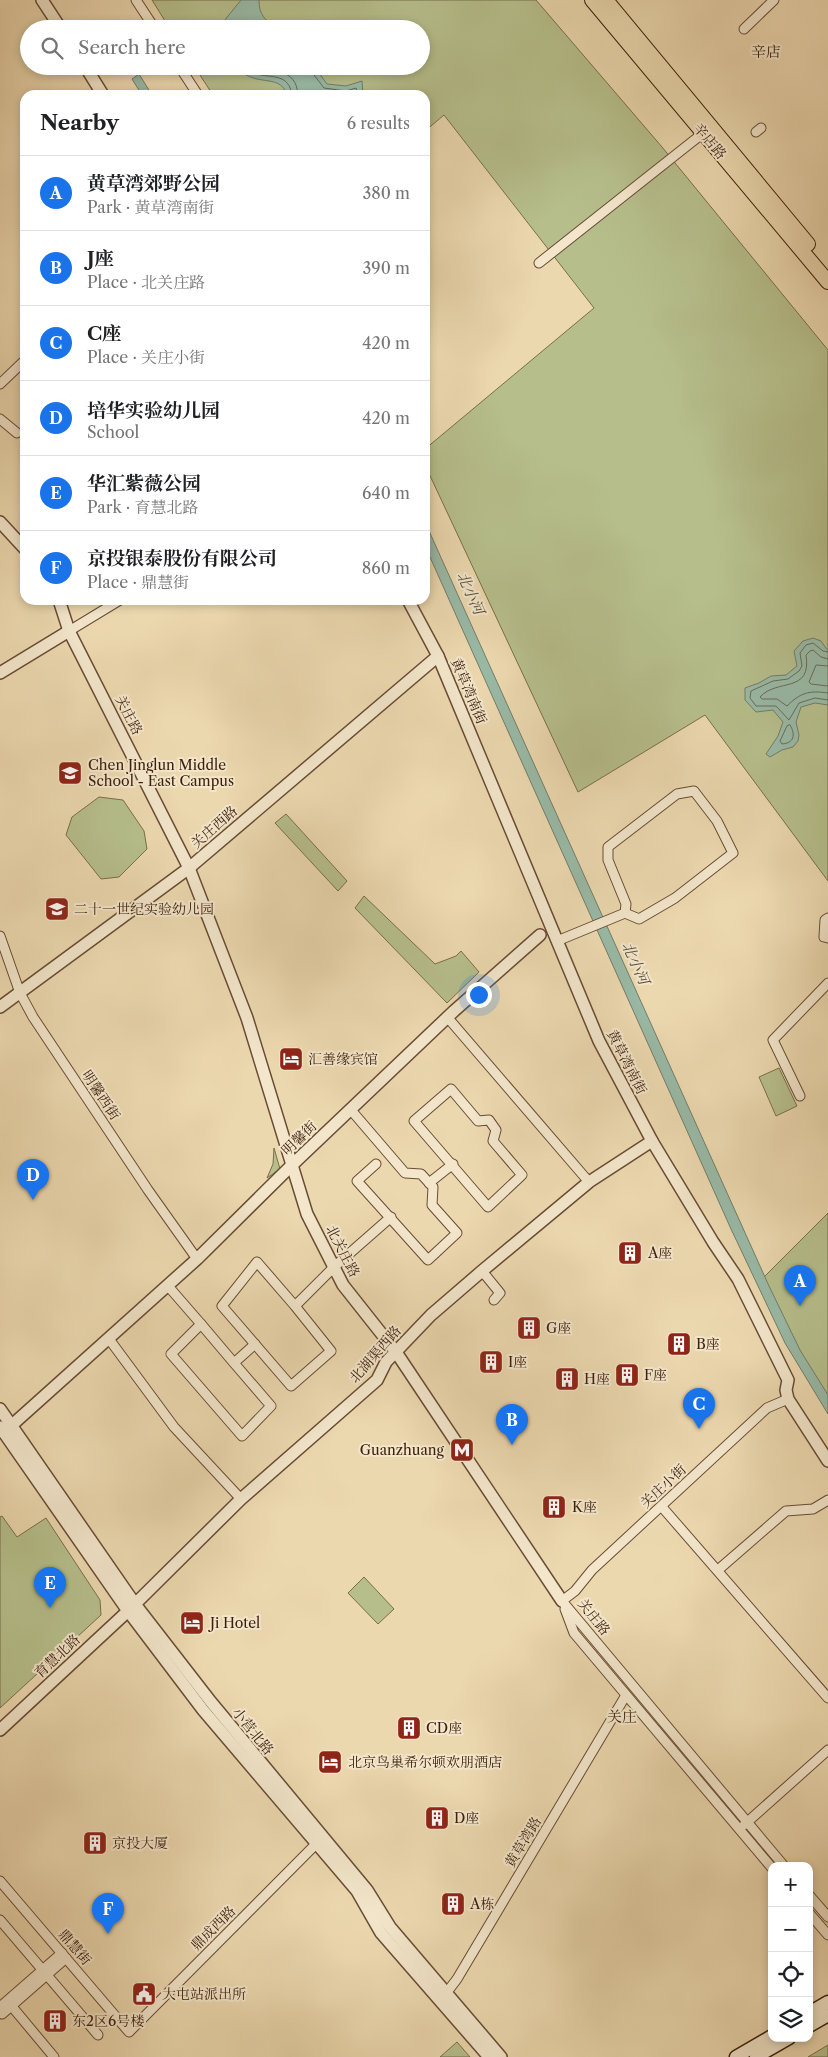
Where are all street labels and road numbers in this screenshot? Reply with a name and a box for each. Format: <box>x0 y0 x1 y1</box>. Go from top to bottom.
street label: 辛店路 <box>690 119 730 163</box>
street label: 黄草湾南街 <box>447 655 491 727</box>
street label: 关庄路 <box>111 692 147 738</box>
street label: 关庄西路 <box>187 802 241 852</box>
street label: 黄草湾南街 <box>603 1027 651 1097</box>
street label: 明馨西街 <box>78 1067 124 1123</box>
street label: 明馨街 <box>278 1117 320 1159</box>
street label: 北关庄路 <box>322 1222 364 1280</box>
street label: 北湖渠西路 <box>345 1322 405 1386</box>
street label: 关庄小街 <box>636 1460 690 1512</box>
street label: 关庄路 <box>574 1595 614 1639</box>
street label: 育慧北路 <box>30 1630 84 1682</box>
street label: 小营北路 <box>228 1704 278 1758</box>
street label: 黄草湾路 <box>501 1813 545 1871</box>
street label: 鼎成西路 <box>187 1902 239 1954</box>
street label: 鼎慧街 <box>54 1925 96 1969</box>

